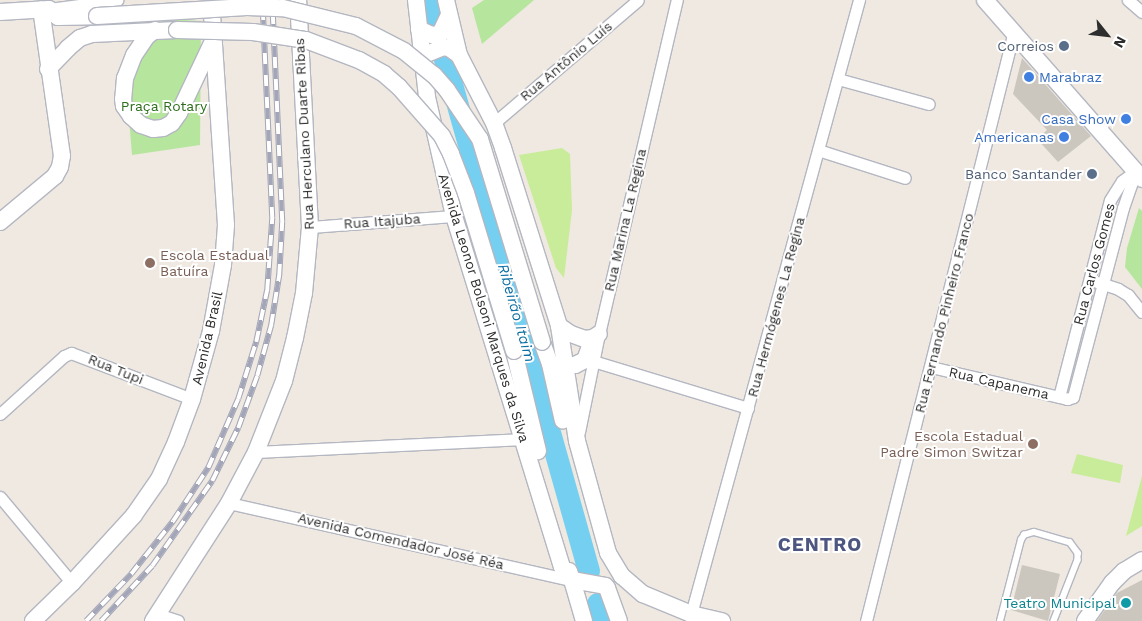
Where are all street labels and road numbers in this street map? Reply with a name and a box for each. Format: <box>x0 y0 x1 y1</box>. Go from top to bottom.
street label: Rua Antônio Luís <box>516 17 616 105</box>
street label: Rua Herculano Duarte Ribas <box>291 37 317 231</box>
street label: Rua Marina La Regina <box>600 146 650 294</box>
street label: Avenida Leonor Bolsoni Marques da Silva <box>435 171 533 445</box>
street label: Rua Carlos Gomes <box>1070 201 1118 327</box>
street label: Rua Itajuba <box>343 210 421 232</box>
street label: Rua Fernando Pinheiro Franco <box>911 211 977 415</box>
street label: Rua Hermógenes La Regina <box>744 215 808 399</box>
street label: Avenida Brasil <box>188 289 226 387</box>
street label: Rua Tupi <box>85 350 147 388</box>
street label: Rua Capanema <box>947 363 1051 403</box>
street label: Avenida Comendador José Réa <box>296 509 506 573</box>

